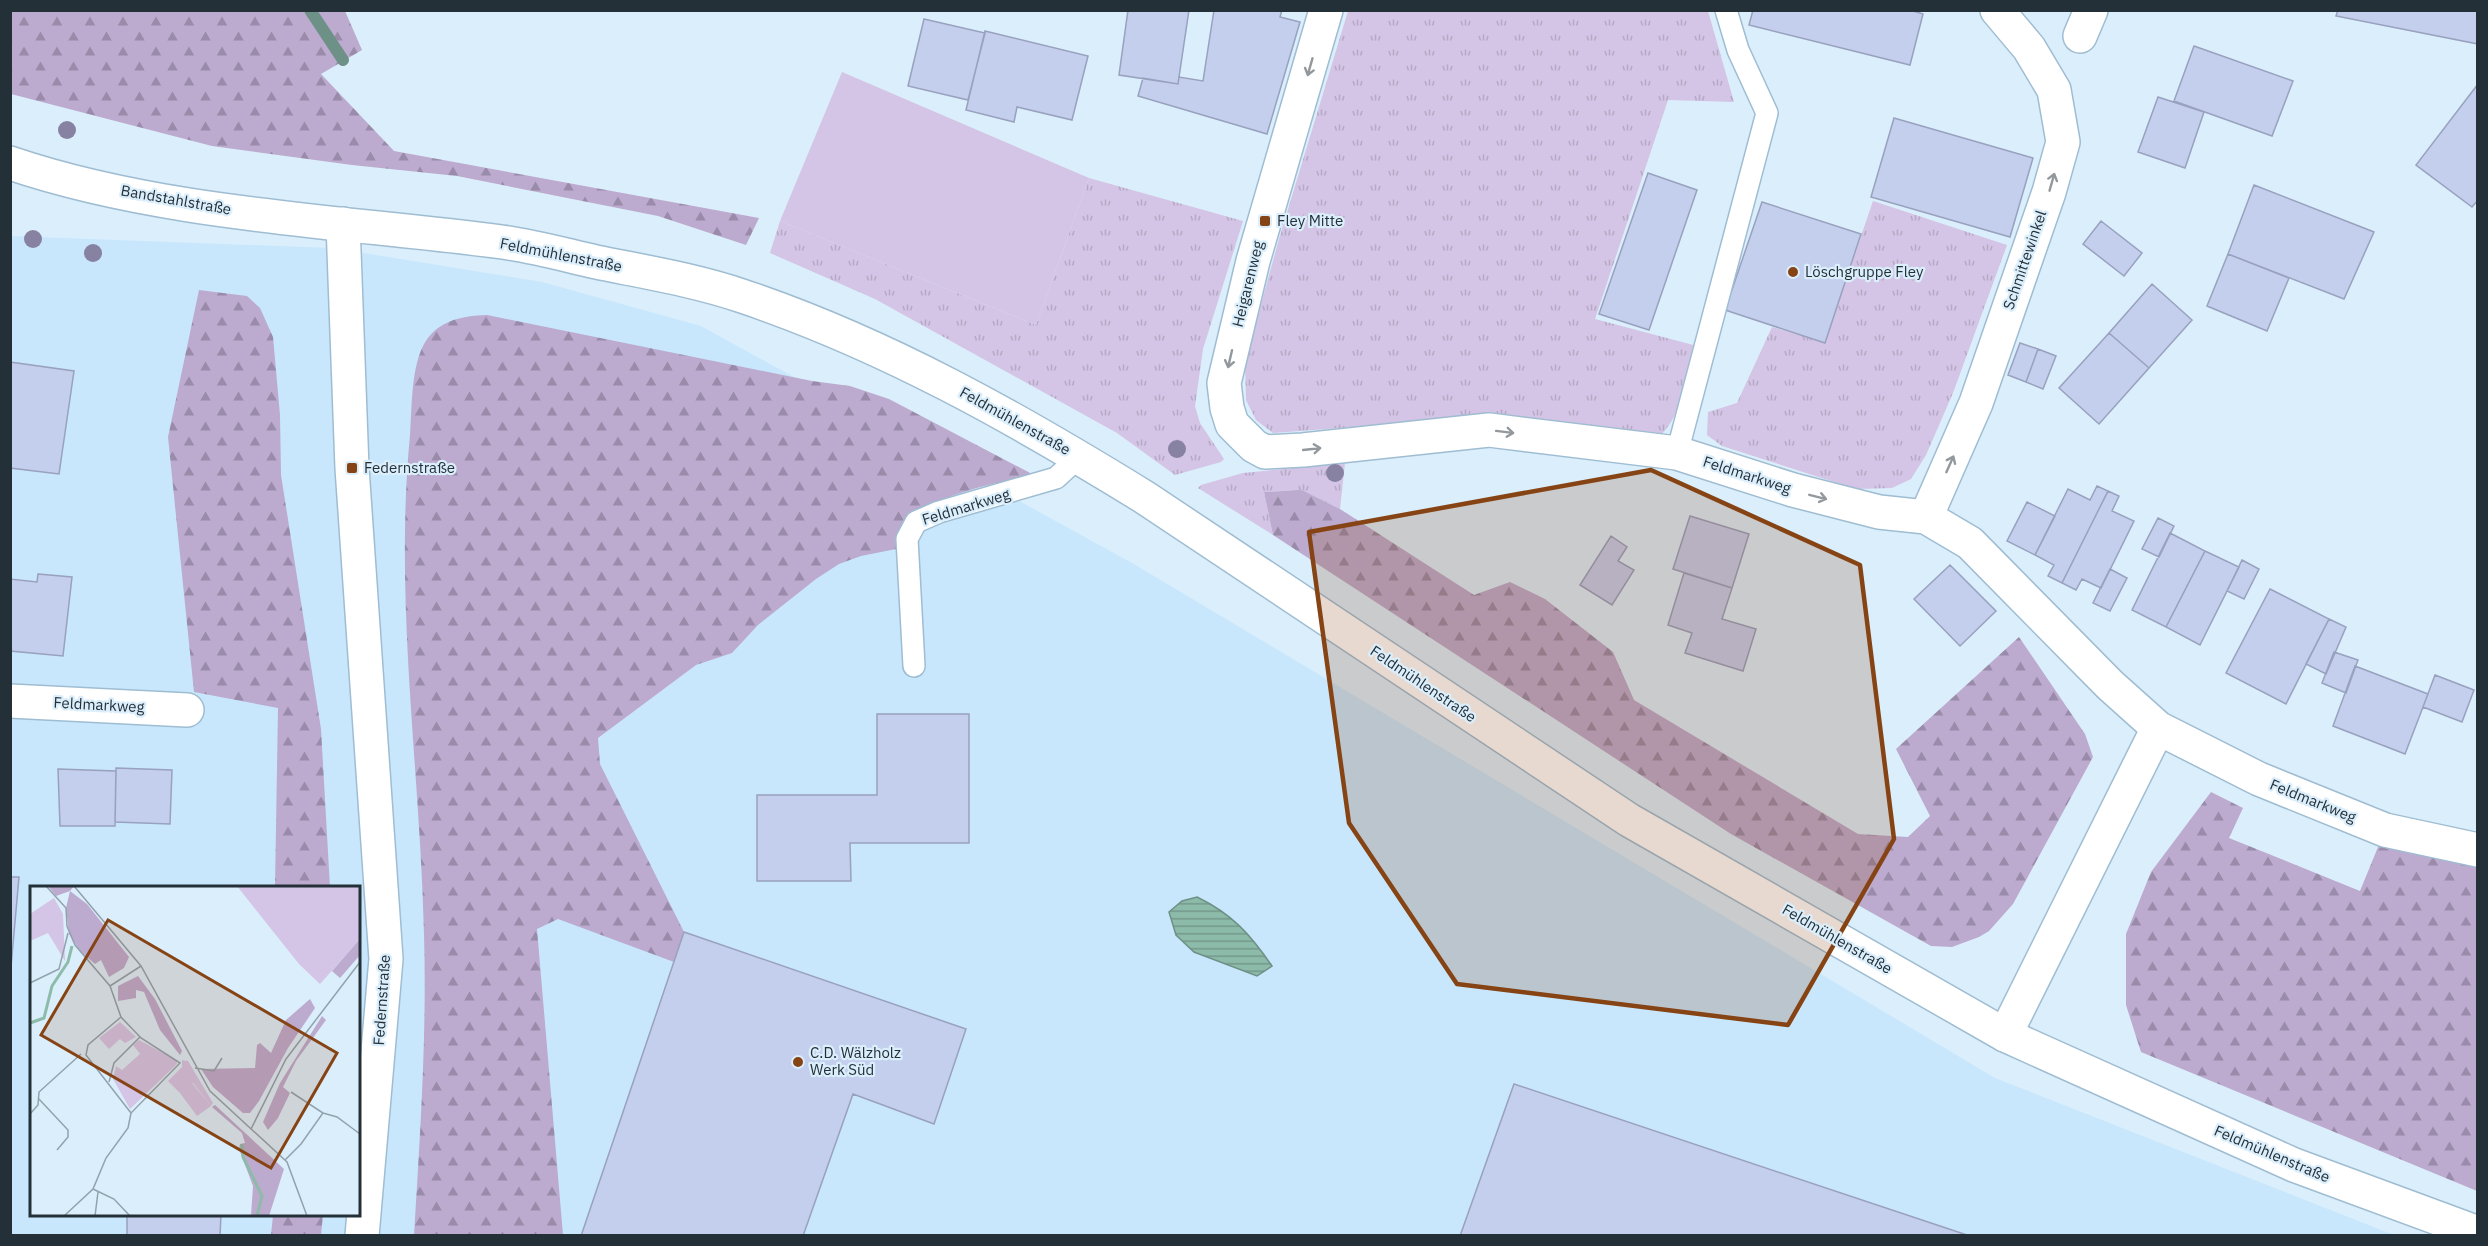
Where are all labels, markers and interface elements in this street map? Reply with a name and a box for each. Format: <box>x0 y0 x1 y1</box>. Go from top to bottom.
one-way arrow <box>1304 57 1315 76</box>
one-way arrow <box>2047 173 2058 192</box>
street label: Bandstahlstraße <box>119 180 233 219</box>
street label: Schmittewinkel <box>1999 208 2050 312</box>
place label: Fley Mitte <box>1277 211 1343 230</box>
marker: Fley Mitte <box>1258 214 1272 228</box>
street label: Feldmühlenstraße <box>499 233 624 276</box>
street label: Heigarenweg <box>1228 239 1267 329</box>
place label: Löschgruppe Fley <box>1805 262 1924 281</box>
marker: Löschgruppe Fley <box>1786 265 1800 279</box>
one-way arrow <box>1223 349 1235 368</box>
street label: Feldmühlenstraße <box>957 382 1074 459</box>
one-way arrow <box>1495 427 1515 438</box>
one-way arrow <box>1301 443 1321 454</box>
street label: Feldmarkweg <box>1701 451 1793 498</box>
one-way arrow <box>1945 455 1956 473</box>
place label: Federnstraße <box>364 458 455 477</box>
marker: Federnstraße <box>345 461 359 475</box>
street label: Feldmarkweg <box>919 484 1012 529</box>
one-way arrow <box>1809 491 1828 503</box>
street label: Feldmühlenstraße <box>1367 641 1480 726</box>
street label: Feldmarkweg <box>53 693 145 716</box>
street label: Feldmarkweg <box>2267 775 2359 826</box>
inset map <box>30 886 360 1216</box>
street label: Feldmühlenstraße <box>1779 899 1896 978</box>
street label: Federnstraße <box>369 954 394 1046</box>
place label: C.D. Wälzholz Werk Süd <box>810 1043 901 1079</box>
marker: C.D. Wälzholz Werk Süd <box>791 1055 805 1069</box>
street label: Feldmühlenstraße <box>2212 1121 2333 1186</box>

